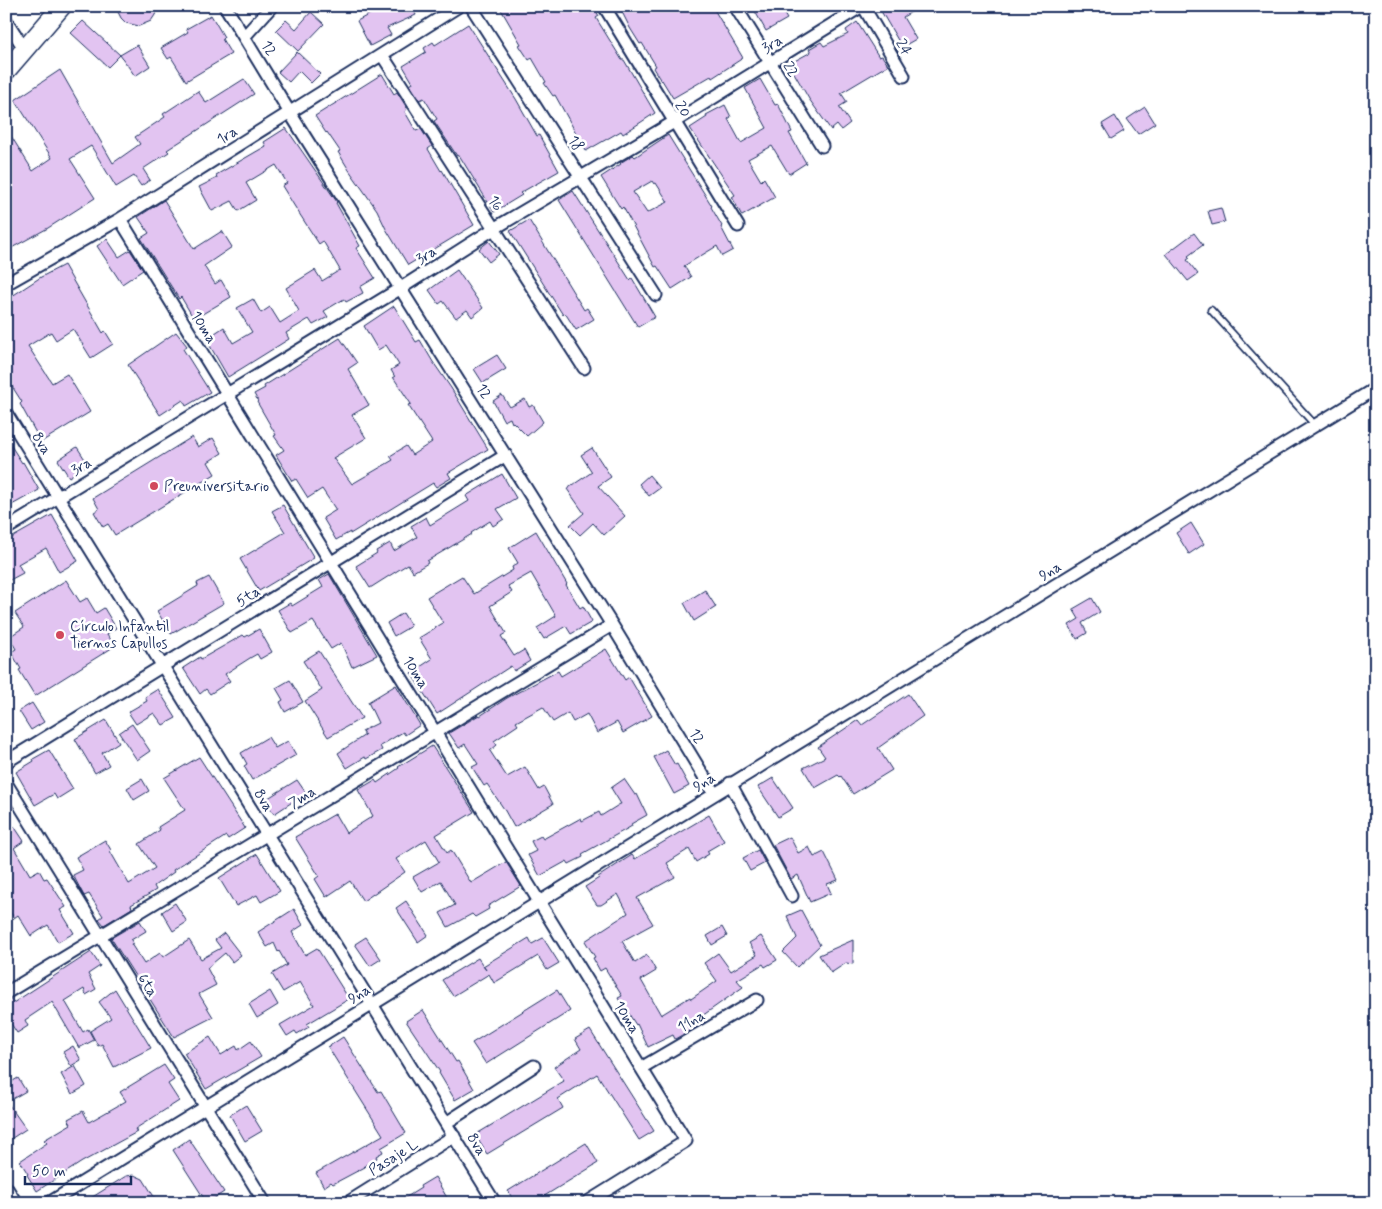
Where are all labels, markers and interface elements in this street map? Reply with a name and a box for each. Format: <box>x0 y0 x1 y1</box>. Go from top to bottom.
street label: 3ra <box>758 31 787 59</box>
street label: 24 <box>890 35 916 60</box>
street label: 12 <box>256 37 281 60</box>
street label: 22 <box>778 58 803 81</box>
street label: 20 <box>669 98 695 121</box>
street label: 1ra <box>213 122 242 150</box>
street label: 18 <box>563 132 588 155</box>
street label: 16 <box>483 192 508 215</box>
street label: 3ra <box>412 242 441 270</box>
street label: 10ma <box>185 307 221 348</box>
street label: 12 <box>471 380 496 403</box>
street label: 8va <box>27 428 56 459</box>
street label: 3ra <box>67 453 96 481</box>
place label: Preuniversitario <box>164 477 269 497</box>
marker: Preuniversitario <box>148 480 160 492</box>
street label: 9na <box>1036 557 1066 586</box>
street label: 5ta <box>233 582 265 612</box>
place label: Círculo Infantil Tiernos Capullos <box>70 617 169 654</box>
marker: Círculo Infantil Tiernos Capullos <box>54 629 66 641</box>
street label: 10ma <box>397 652 433 693</box>
street label: 12 <box>684 725 709 748</box>
street label: 9na <box>690 768 720 797</box>
street label: 7ma <box>285 782 320 814</box>
street label: 8va <box>249 785 278 816</box>
street label: 6ta <box>132 970 162 1001</box>
street label: 9na <box>345 980 375 1009</box>
street label: 10ma <box>608 997 644 1038</box>
street label: 11na <box>674 1006 709 1038</box>
street label: 8va <box>462 1129 491 1160</box>
street label: Pasaje L <box>365 1134 423 1181</box>
scale bar <box>25 1154 131 1186</box>
text: 50 m <box>32 1162 66 1182</box>

